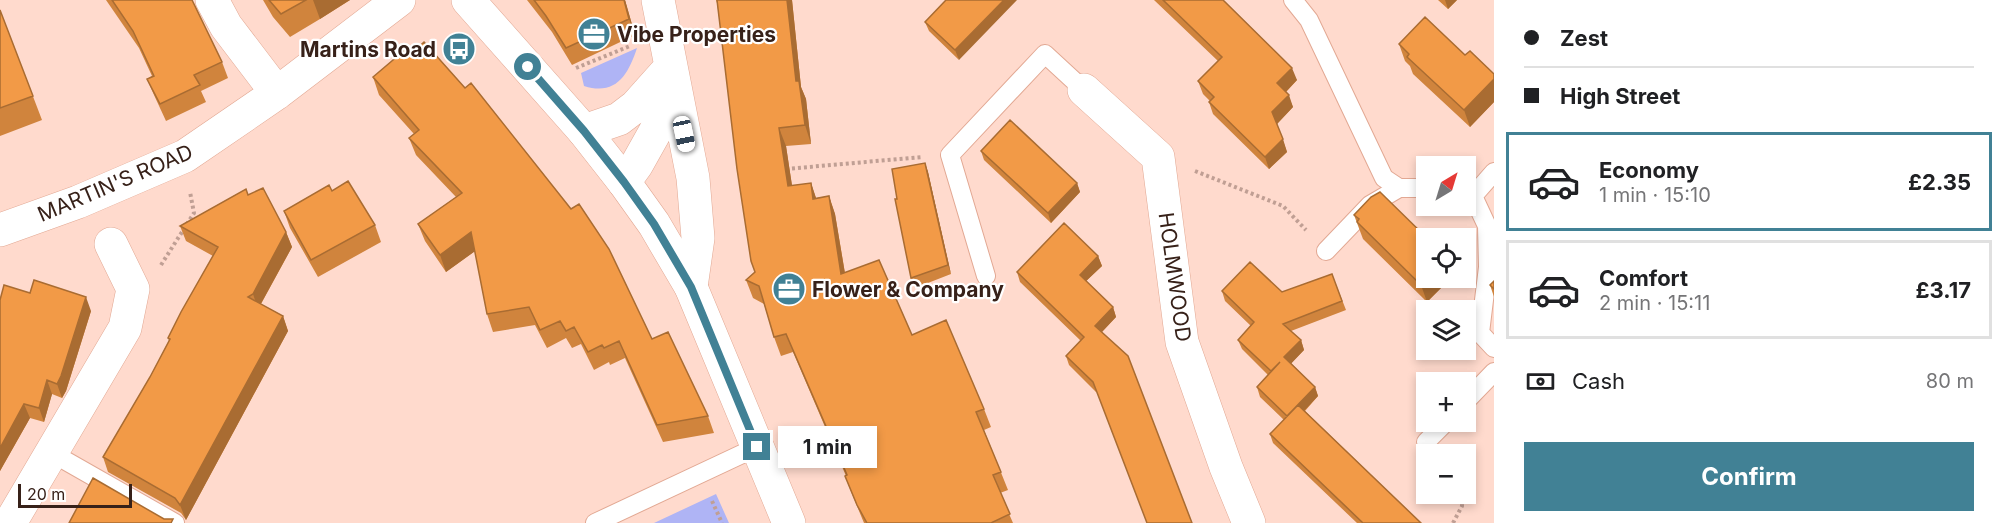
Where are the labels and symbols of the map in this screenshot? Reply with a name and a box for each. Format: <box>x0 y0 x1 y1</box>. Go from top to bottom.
office icon: Vibe Properties <box>576 16 612 52</box>
place label: Vibe Properties <box>617 22 776 47</box>
bus stop icon: Martins Road <box>441 31 477 67</box>
place label: Martins Road <box>300 37 436 62</box>
route start <box>514 53 541 80</box>
car <box>671 115 697 153</box>
street label: MARTIN'S ROAD <box>34 139 196 227</box>
north arrow <box>1416 156 1476 216</box>
street label: HOLMWOOD <box>1154 211 1196 343</box>
office icon: Flower & Company <box>771 271 807 307</box>
place label: Flower & Company <box>812 277 1004 302</box>
callout: 1 min <box>778 426 877 468</box>
route end <box>743 433 770 460</box>
scale bar <box>18 481 132 508</box>

